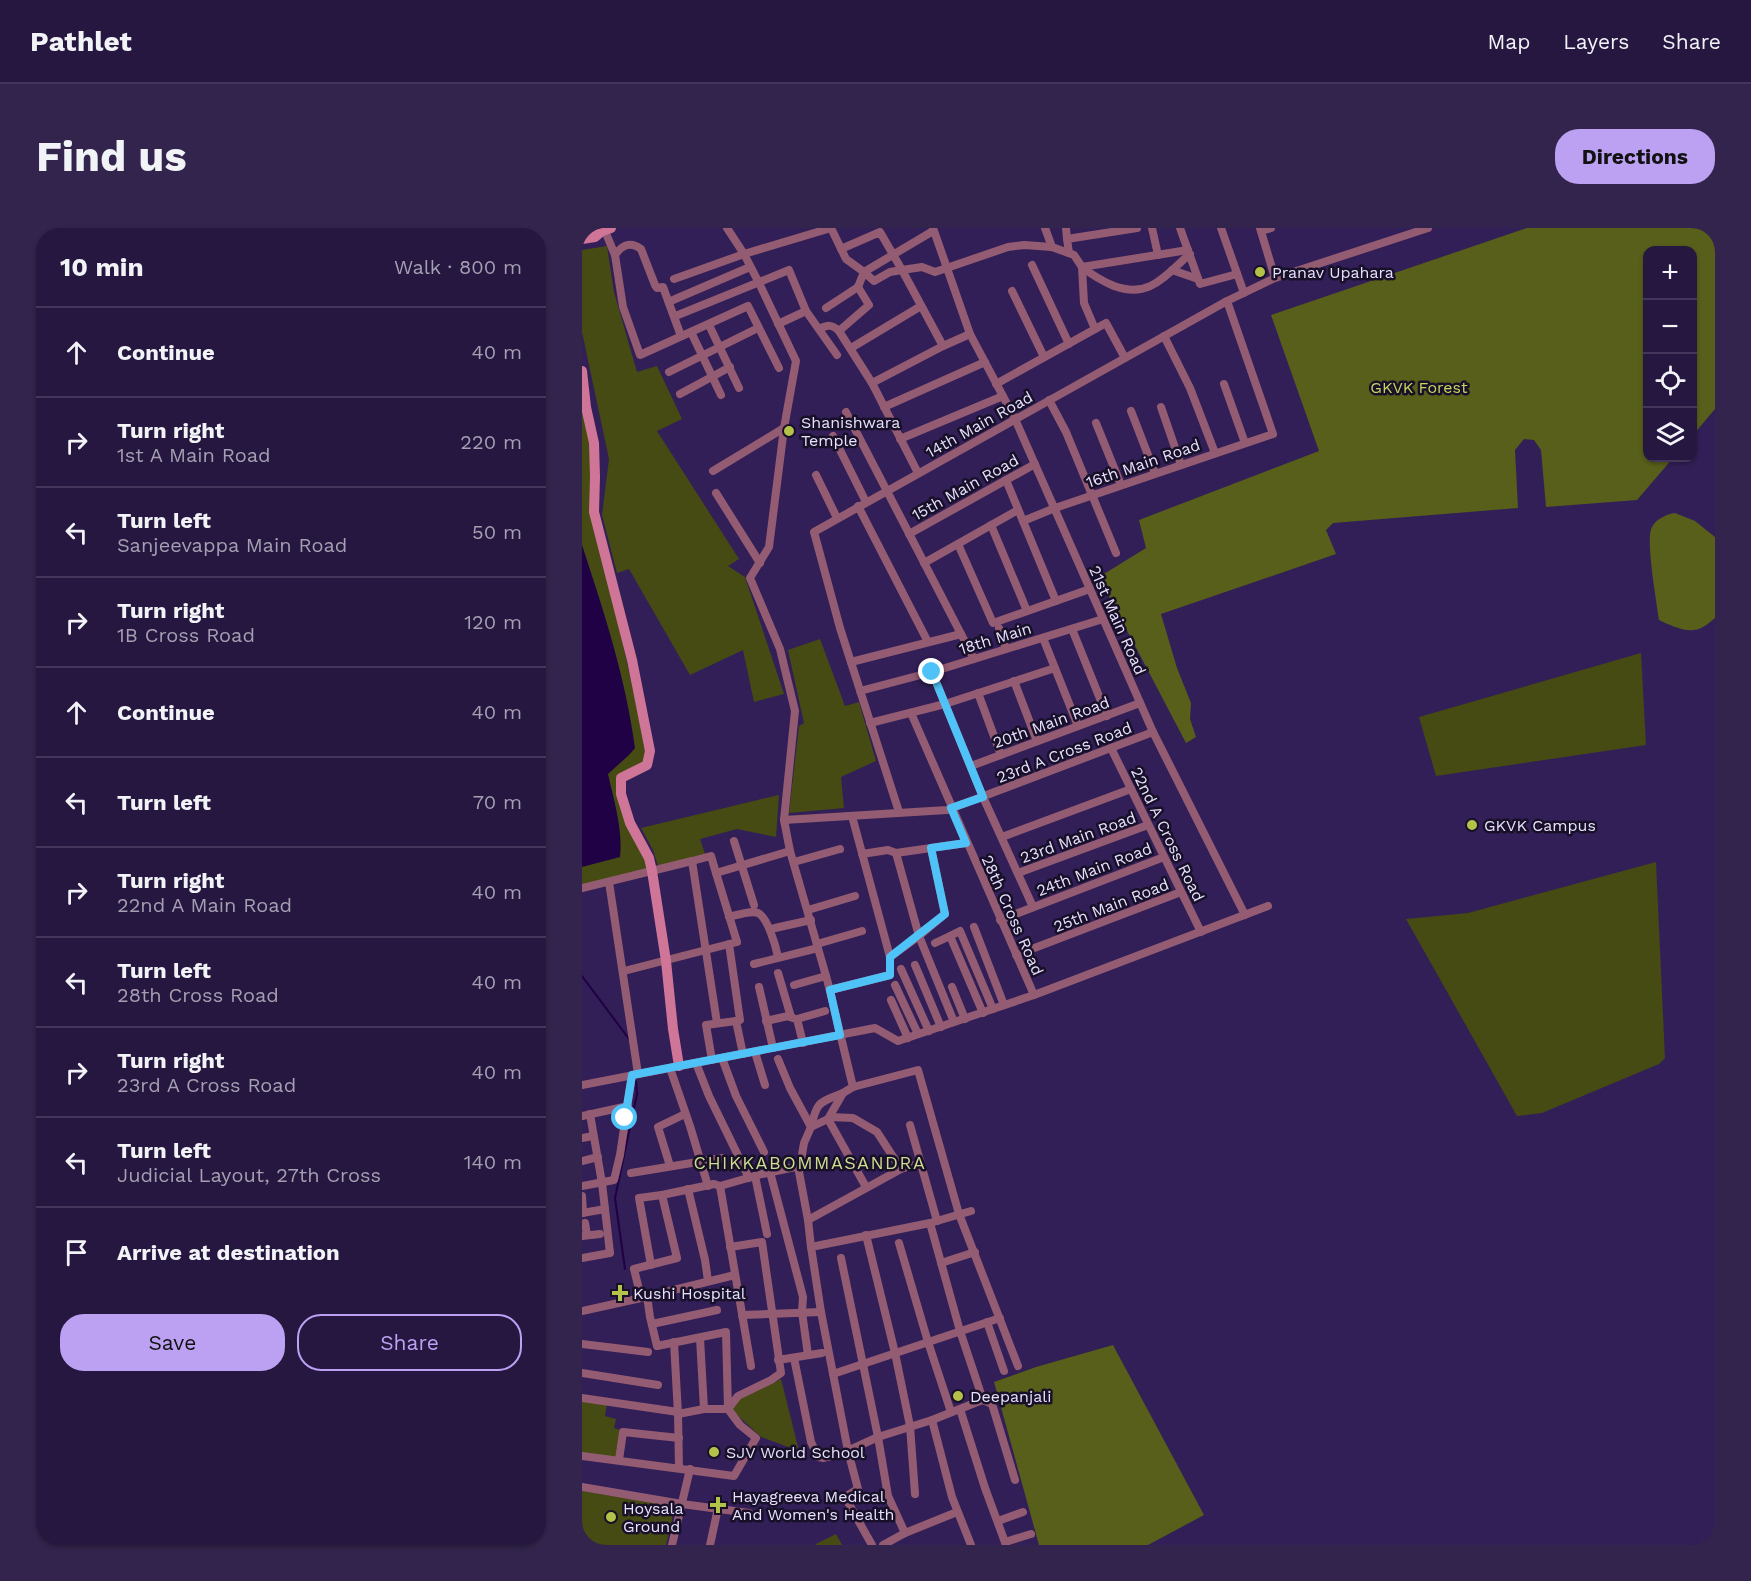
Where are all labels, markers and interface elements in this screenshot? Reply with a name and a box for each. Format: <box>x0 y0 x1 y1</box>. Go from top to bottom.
text: Pathlet <box>30 25 132 58</box>
text: Map <box>1487 29 1530 54</box>
text: Layers <box>1563 29 1629 54</box>
text: Share <box>1662 29 1721 54</box>
button: Directions <box>1555 129 1715 184</box>
text: Find us <box>36 132 187 181</box>
map controls <box>1643 246 1697 462</box>
button: + <box>1643 246 1697 300</box>
text: 10 min <box>60 252 144 282</box>
text: Walk · 800 m <box>394 255 522 279</box>
place label: Pranav Upahara <box>1272 263 1394 282</box>
marker: Pranav Upahara <box>1253 265 1267 279</box>
button: − <box>1643 300 1697 354</box>
icon: ahead <box>60 336 93 369</box>
text: Continue <box>117 340 215 365</box>
text: 40 m <box>471 340 522 364</box>
button: locate <box>1643 354 1697 408</box>
park label: GKVK Forest <box>1370 378 1468 397</box>
street label: 14th Main Road <box>922 387 1036 462</box>
button: layers <box>1643 408 1697 462</box>
place label: Shanishwara Temple <box>801 413 900 450</box>
text: Turn right <box>117 418 224 443</box>
marker: Shanishwara Temple <box>782 424 796 438</box>
icon: right <box>60 426 93 459</box>
text: 220 m <box>460 430 522 454</box>
street label: 16th Main Road <box>1084 435 1203 492</box>
text: 1st A Main Road <box>117 443 271 467</box>
street label: 15th Main Road <box>909 450 1022 525</box>
text: Turn left <box>117 508 211 533</box>
icon: left <box>60 516 93 549</box>
text: 50 m <box>472 520 522 544</box>
text: Sanjeevappa Main Road <box>117 533 347 557</box>
street label: 21st Main Road <box>1085 563 1150 678</box>
text: Turn right <box>117 598 224 623</box>
icon: right <box>60 606 93 639</box>
text: 120 m <box>464 610 522 634</box>
street label: 18th Main <box>957 618 1034 659</box>
text: 1B Cross Road <box>117 623 255 647</box>
route end <box>918 658 944 684</box>
street label: 20th Main Road <box>990 693 1112 752</box>
icon: ahead <box>60 696 93 729</box>
text: Continue <box>117 700 215 725</box>
text: 40 m <box>471 700 522 724</box>
street label: 23rd A Cross Road <box>994 718 1135 787</box>
street label: 22nd A Cross Road <box>1127 764 1208 904</box>
icon: left <box>60 786 93 819</box>
text: Turn left <box>117 790 211 815</box>
text: 70 m <box>473 790 522 814</box>
street label: 23rd Main Road <box>1018 808 1139 867</box>
place label: GKVK Campus <box>1484 816 1596 835</box>
marker: GKVK Campus <box>1465 818 1479 832</box>
street label: 24th Main Road <box>1034 839 1155 900</box>
street label: 28th Cross Road <box>978 852 1048 978</box>
text: Turn right <box>117 868 224 893</box>
street label: 25th Main Road <box>1051 875 1172 936</box>
icon: right <box>60 876 93 909</box>
text: 40 m <box>471 880 522 904</box>
text: 22nd A Main Road <box>117 893 292 917</box>
text: Turn left <box>117 958 211 983</box>
icon: left <box>60 966 93 999</box>
text: 40 m <box>471 970 522 994</box>
text: 28th Cross Road <box>117 983 279 1007</box>
text: Turn right <box>117 1048 224 1073</box>
icon: right <box>60 1056 93 1089</box>
text: 40 m <box>471 1060 522 1084</box>
text: 23rd A Cross Road <box>117 1073 296 1097</box>
route start <box>611 1104 637 1130</box>
text: Turn left <box>117 1138 211 1163</box>
icon: left <box>60 1146 93 1179</box>
text: 140 m <box>464 1150 522 1174</box>
district label: CHIKKABOMMASANDRA <box>694 1152 926 1173</box>
text: Judicial Layout, 27th Cross <box>117 1163 381 1187</box>
icon: arrive <box>60 1236 93 1269</box>
text: Arrive at destination <box>117 1240 340 1265</box>
marker: Kushi Hospital <box>611 1284 629 1302</box>
place label: Kushi Hospital <box>633 1284 746 1303</box>
button: Save <box>60 1314 285 1371</box>
button: Share <box>297 1314 522 1371</box>
place label: Deepanjali <box>970 1387 1051 1406</box>
marker: Deepanjali <box>951 1389 965 1403</box>
place label: SJV World School <box>726 1443 865 1462</box>
marker: SJV World School <box>707 1445 721 1459</box>
place label: Hayagreeva Medical And Women's Health <box>732 1487 895 1524</box>
marker: Hayagreeva Medical And Women's Health <box>709 1496 727 1514</box>
place label: Hoysala Ground <box>623 1499 683 1536</box>
marker: Hoysala Ground <box>604 1510 618 1524</box>

